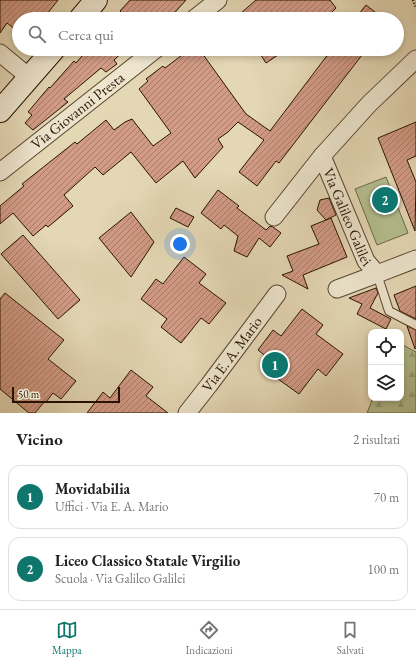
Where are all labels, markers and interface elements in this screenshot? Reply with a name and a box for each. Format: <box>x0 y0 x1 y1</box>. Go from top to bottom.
search box <box>12 12 404 56</box>
icon: search <box>26 23 48 45</box>
text: Cerca qui <box>58 25 114 44</box>
street label: Via Giovanni Presta <box>27 68 128 153</box>
street label: Via Galileo Galilei <box>319 165 376 270</box>
pin: 2 <box>372 185 398 215</box>
your location <box>170 234 190 254</box>
street label: Via E. A. Mario <box>197 312 266 396</box>
map controls <box>368 329 404 401</box>
button: locate <box>368 329 404 365</box>
pin: 1 <box>262 350 288 380</box>
button: layers <box>368 365 404 401</box>
scale bar <box>12 385 120 404</box>
text: 50 m <box>18 387 39 401</box>
text: Vicino <box>16 428 63 450</box>
text: 2 risultati <box>353 431 400 448</box>
text: Movidabilia <box>55 479 130 498</box>
text: 1 <box>27 489 33 506</box>
text: 70 m <box>374 489 399 506</box>
text: Uffici · Via E. A. Mario <box>55 498 169 515</box>
text: Liceo Classico Statale Virgilio <box>55 551 240 570</box>
text: 2 <box>27 561 33 578</box>
text: 100 m <box>368 561 399 578</box>
text: Scuola · Via Galileo Galilei <box>55 570 185 587</box>
tab: Mappa <box>52 619 82 657</box>
tab: Indicazioni <box>186 619 233 657</box>
tab: Salvati <box>337 619 364 657</box>

